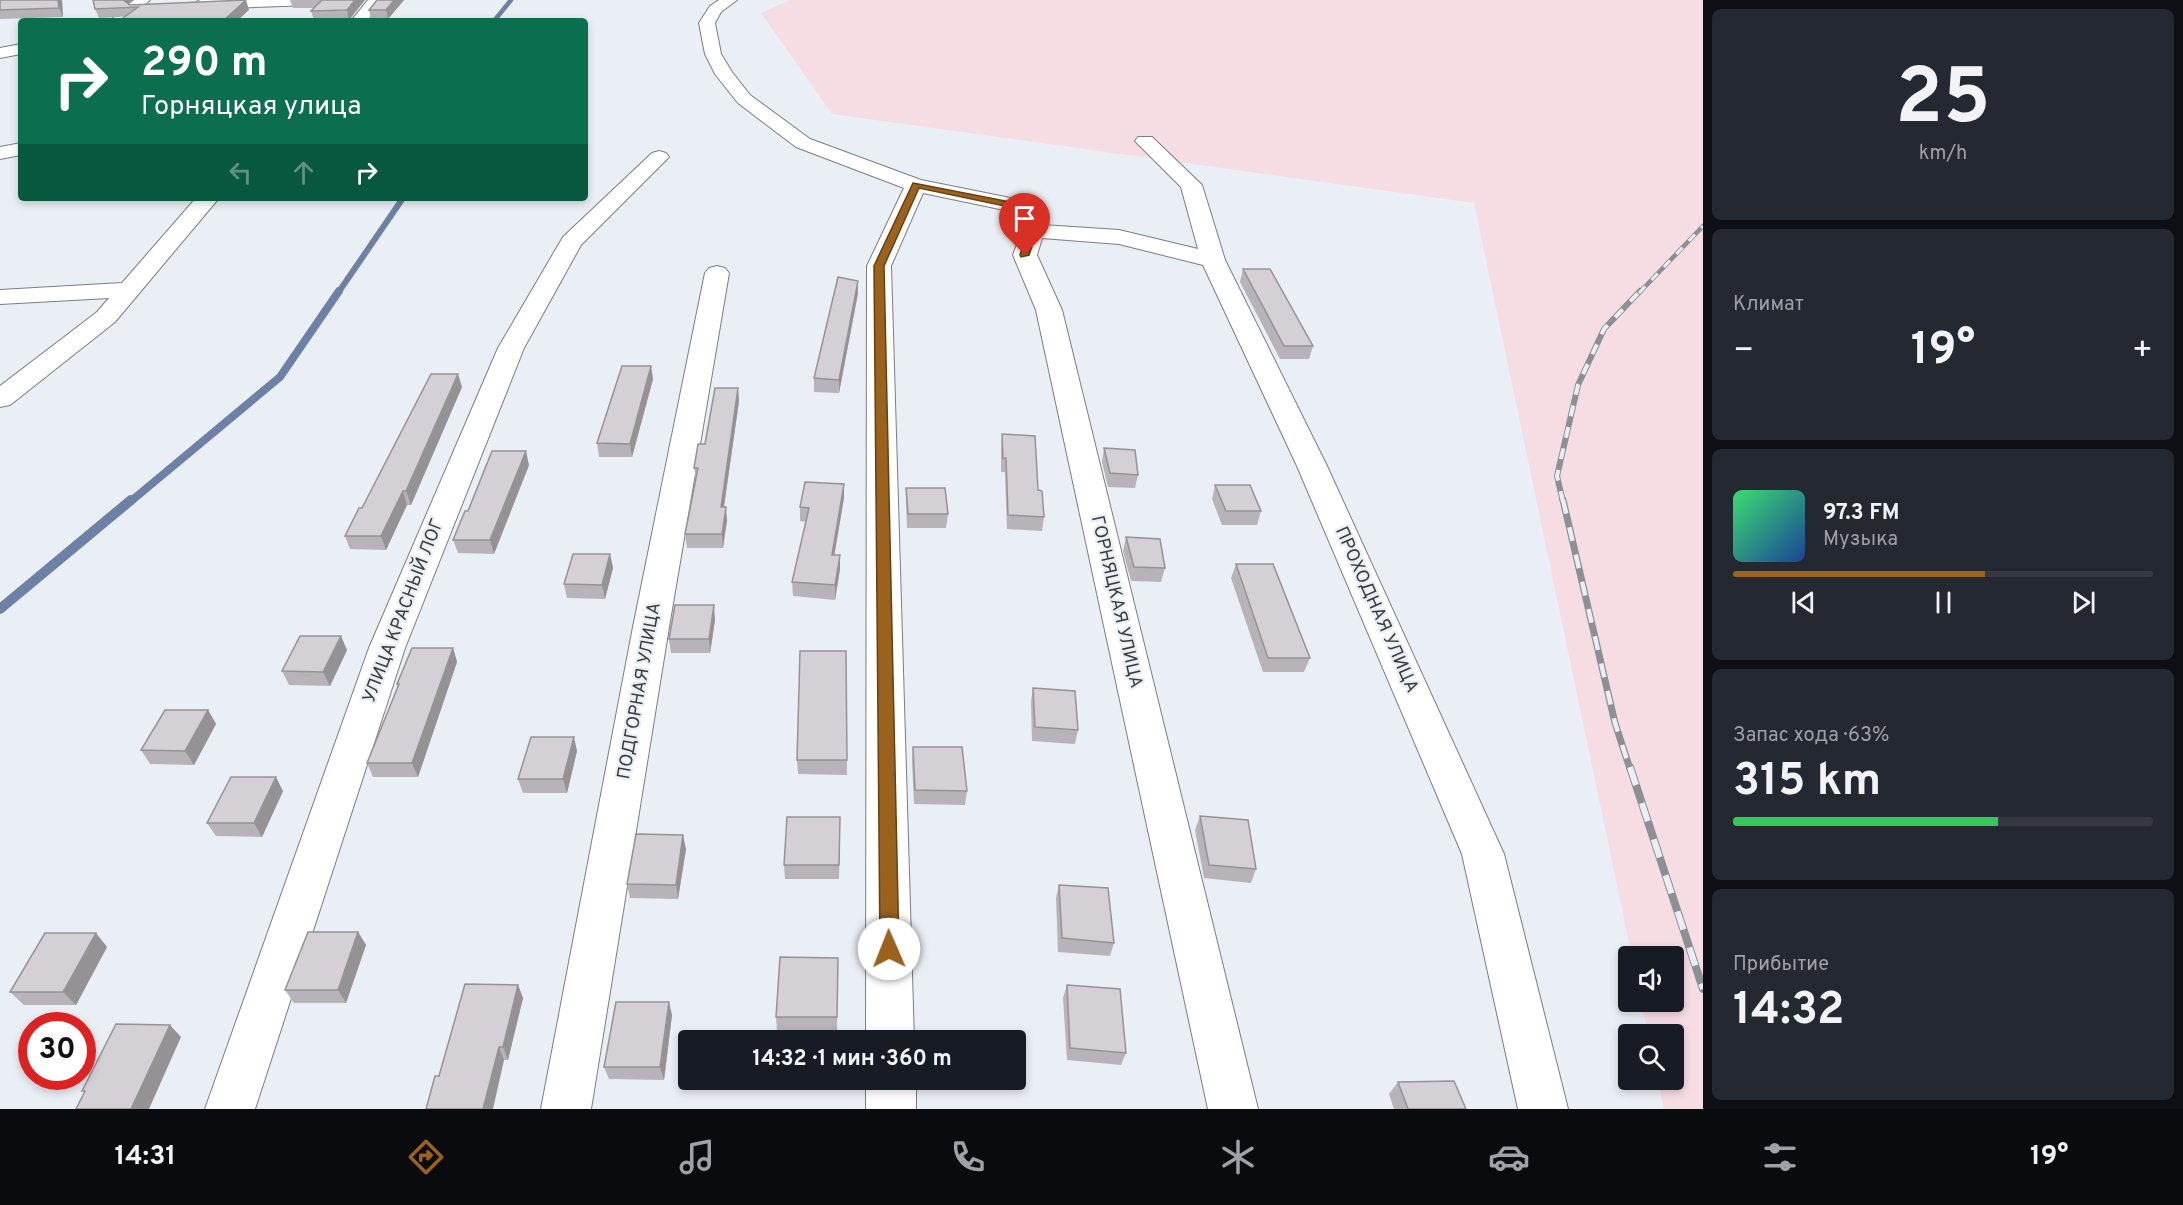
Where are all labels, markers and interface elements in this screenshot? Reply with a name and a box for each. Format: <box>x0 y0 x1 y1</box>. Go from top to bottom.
text: 290 m <box>141 38 268 91</box>
icon: right <box>42 42 120 120</box>
text: 25 <box>1895 52 1991 151</box>
text: Горняцкая улица <box>141 90 361 124</box>
text: km/h <box>1919 141 1967 167</box>
icon: left <box>224 156 257 189</box>
icon: ahead <box>287 156 320 189</box>
icon: right <box>350 156 383 189</box>
pin <box>999 193 1050 255</box>
icon: arrive <box>1008 202 1041 235</box>
text: Климат <box>1733 292 1804 318</box>
text: 19° <box>1911 323 1975 380</box>
text: − <box>1733 331 1754 373</box>
text: + <box>2132 331 2153 373</box>
text: 97.3 FM <box>1823 500 1900 527</box>
street label: ГОРНЯЦКАЯ УЛИЦА <box>1085 513 1147 691</box>
street label: УЛИЦА КРАСНЫЙ ЛОГ <box>356 515 450 706</box>
street label: ПРОХОДНАЯ УЛИЦА <box>1329 523 1423 697</box>
text: Музыка <box>1823 527 1898 553</box>
icon: previous <box>1787 586 1820 619</box>
icon: pause <box>1927 586 1960 619</box>
icon: next <box>2067 586 2100 619</box>
street label: ПОДГОРНАЯ УЛИЦА <box>613 601 667 781</box>
text: Запас хода · 63% <box>1733 723 1889 749</box>
text: 315 km <box>1733 754 1881 811</box>
position arrow <box>857 917 921 981</box>
map controls <box>1618 946 1684 1090</box>
button: sound <box>1618 946 1684 1012</box>
text: Прибытие <box>1733 952 1829 978</box>
text: 14:32 <box>1733 983 1845 1040</box>
speed limit sign: 30 <box>18 1012 96 1090</box>
button: search <box>1618 1024 1684 1090</box>
text: 14:32 · 1 мин · 360 m <box>752 1046 952 1073</box>
icon: directions <box>405 1136 447 1178</box>
icon: music <box>676 1136 718 1178</box>
icon: phone <box>947 1136 989 1178</box>
icon: climate <box>1217 1136 1259 1178</box>
icon: car <box>1488 1136 1530 1178</box>
icon: filters <box>1759 1136 1801 1178</box>
text: 14:31 <box>114 1140 176 1174</box>
text: 19° <box>2030 1140 2069 1174</box>

